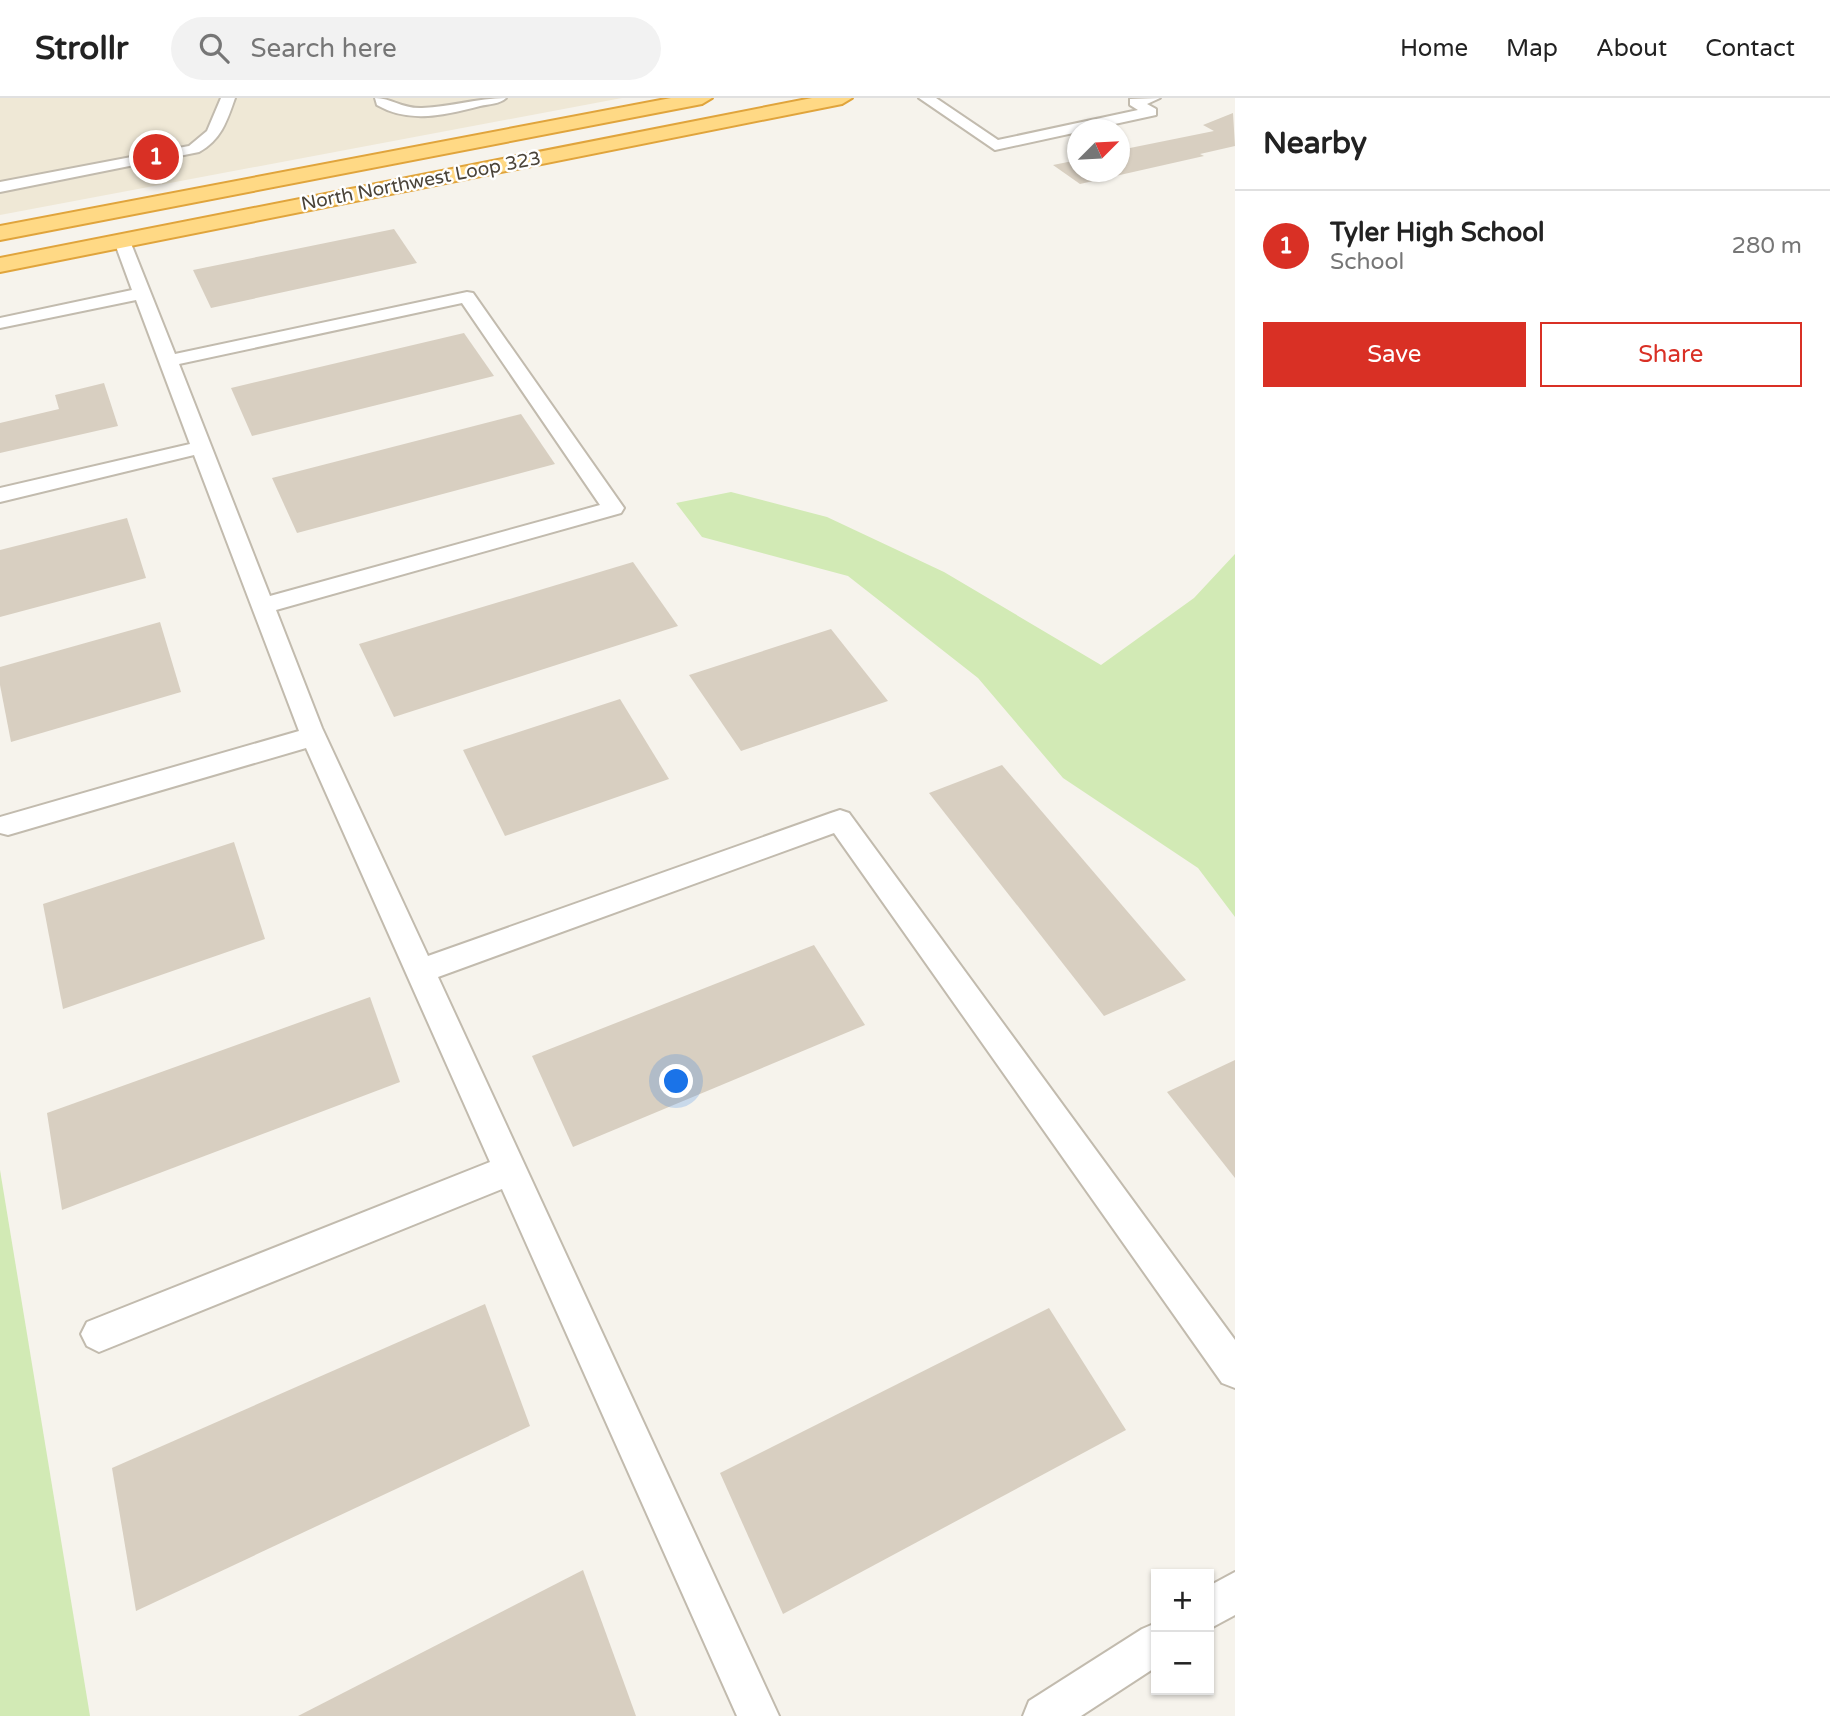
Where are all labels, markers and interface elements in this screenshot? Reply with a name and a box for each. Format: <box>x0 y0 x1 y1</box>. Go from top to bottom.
search box <box>171 17 661 80</box>
text: Strollr <box>35 29 129 68</box>
icon: search <box>195 29 233 67</box>
text: Search here <box>251 33 397 64</box>
text: Home <box>1400 34 1468 63</box>
text: Map <box>1506 34 1558 63</box>
text: About <box>1596 34 1667 63</box>
text: Contact <box>1705 34 1795 63</box>
north arrow <box>1067 119 1130 182</box>
text: Nearby <box>1263 125 1367 162</box>
pin: 1 <box>133 131 179 183</box>
street label: North Northwest Loop 323 <box>299 147 543 215</box>
text: Tyler High School <box>1330 217 1545 248</box>
text: 1 <box>1279 232 1293 260</box>
text: 280 m <box>1732 232 1802 260</box>
text: School <box>1330 248 1404 276</box>
button: Save <box>1263 322 1526 387</box>
button: Share <box>1540 322 1802 387</box>
your location <box>659 1064 693 1098</box>
map controls <box>1151 1569 1214 1695</box>
button: + <box>1151 1569 1214 1632</box>
button: − <box>1151 1632 1214 1695</box>

